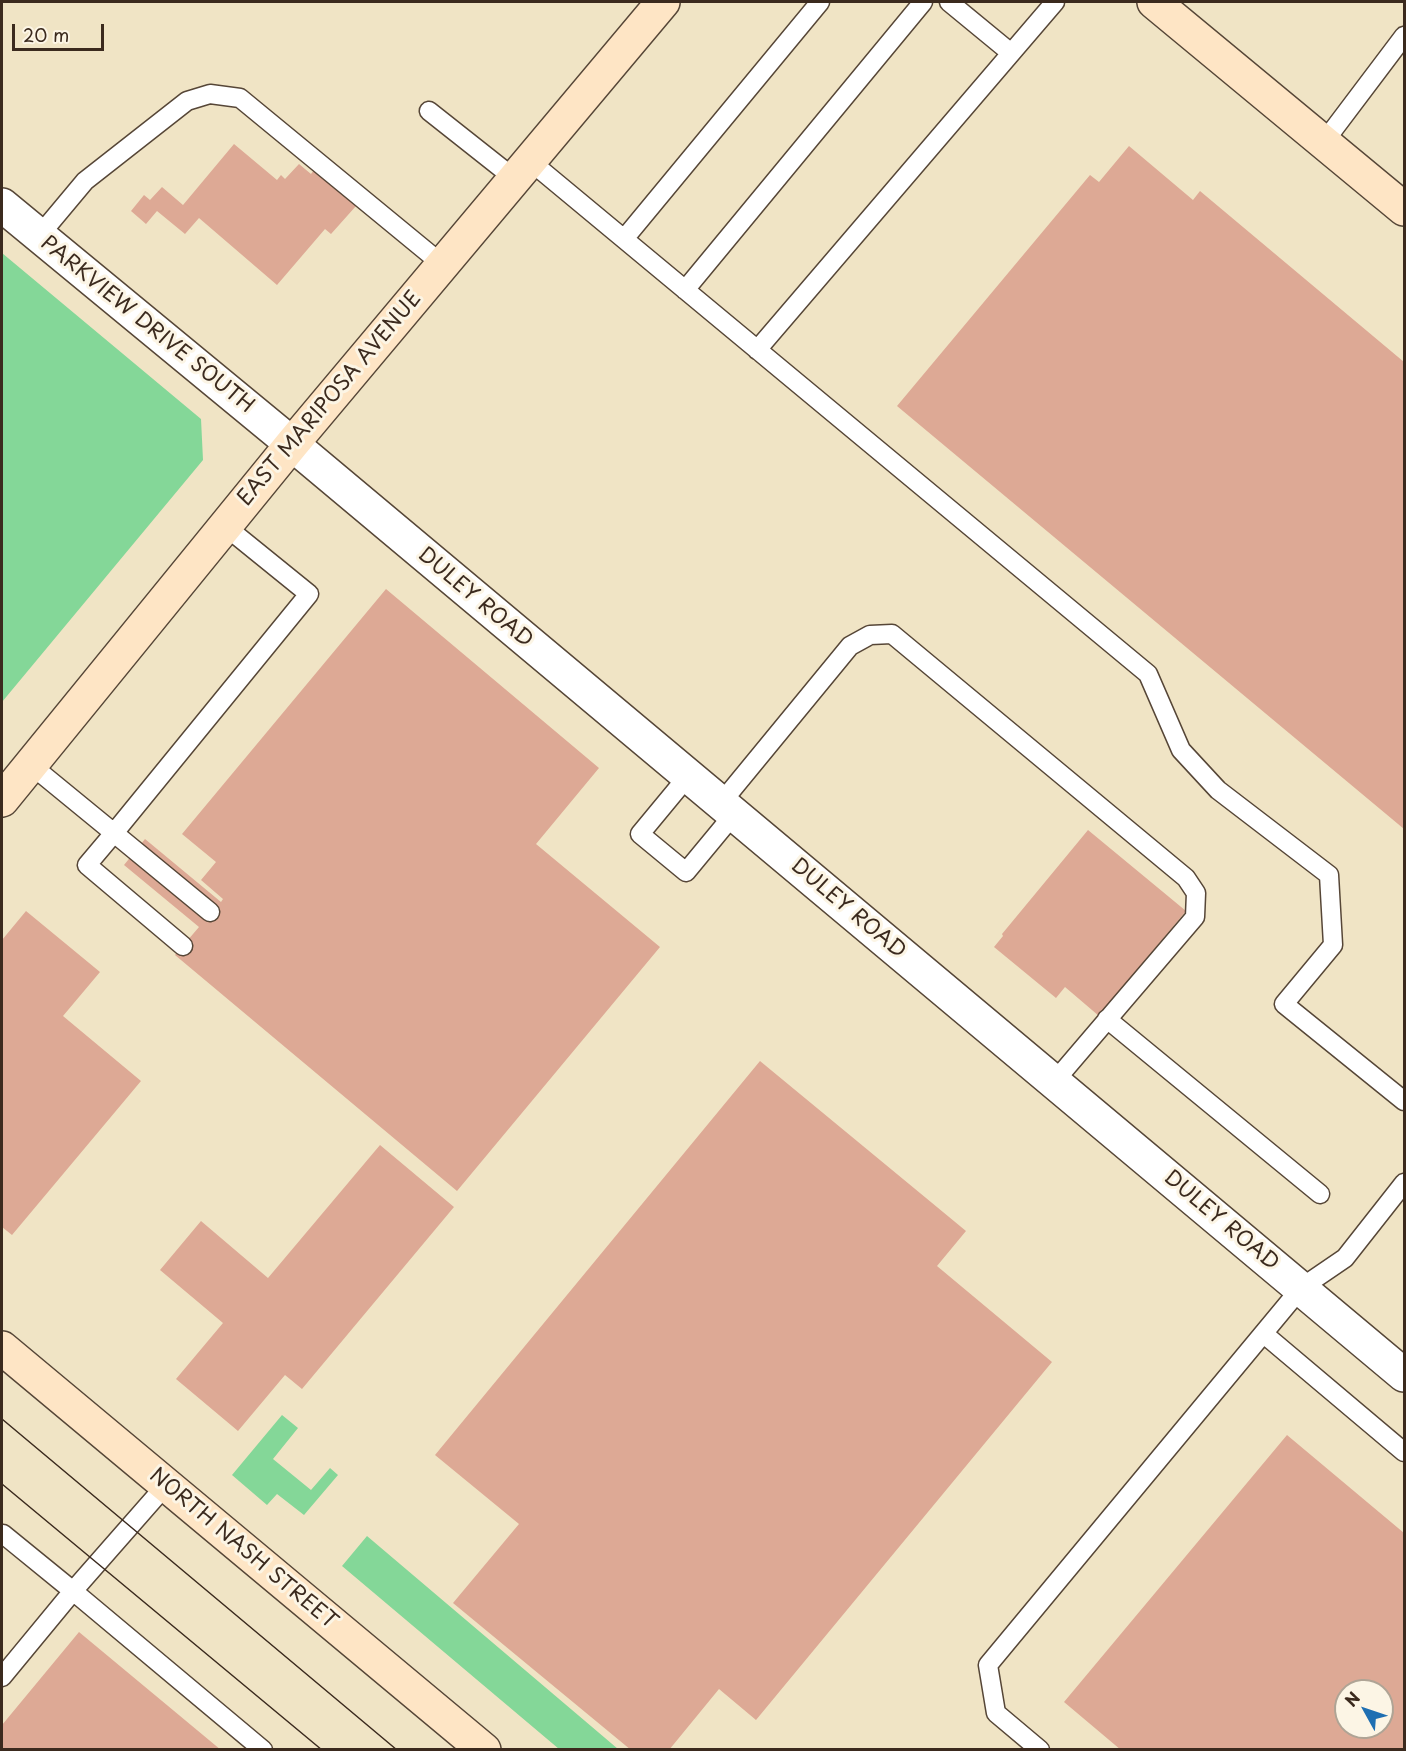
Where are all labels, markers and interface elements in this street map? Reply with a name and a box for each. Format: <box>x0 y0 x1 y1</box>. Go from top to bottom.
scale bar <box>15 12 106 50</box>
text: 20 m <box>23 21 69 48</box>
street label: PARKVIEW DRIVE SOUTH <box>35 231 259 419</box>
street label: EAST MARIPOSA AVENUE <box>233 287 427 511</box>
street label: DULEY ROAD <box>413 543 537 653</box>
street label: DULEY ROAD <box>786 854 910 964</box>
street label: DULEY ROAD <box>1159 1166 1283 1276</box>
street label: NORTH NASH STREET <box>144 1463 342 1635</box>
north arrow <box>1334 1679 1394 1739</box>
text: N <box>1338 1686 1365 1711</box>

